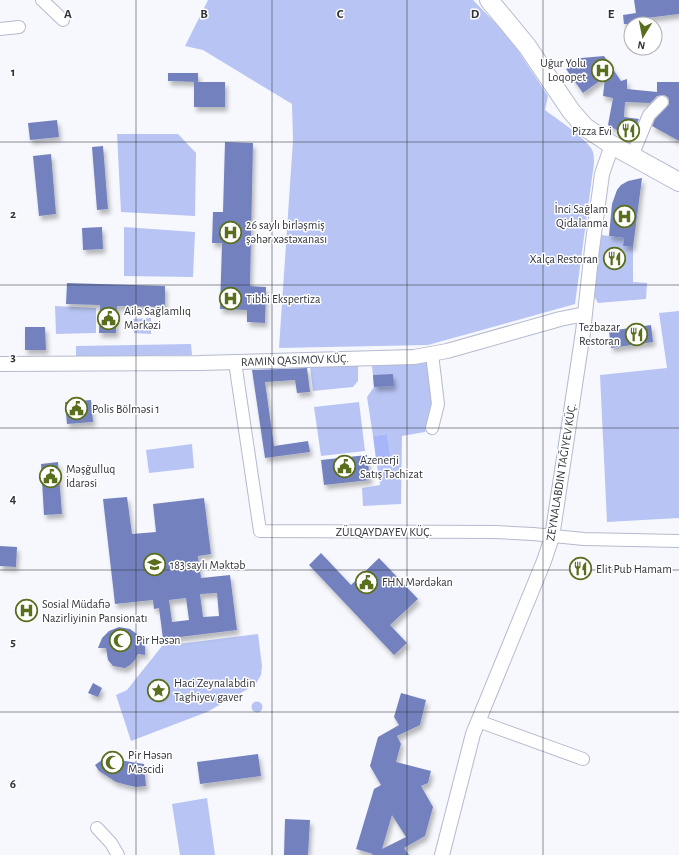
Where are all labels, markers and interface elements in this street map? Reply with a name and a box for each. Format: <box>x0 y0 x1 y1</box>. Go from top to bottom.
text: A <box>64 8 72 21</box>
text: B <box>200 8 208 21</box>
text: C <box>337 8 344 21</box>
text: D <box>471 8 480 21</box>
text: E <box>608 8 615 21</box>
north arrow <box>623 16 663 56</box>
text: N <box>637 39 646 51</box>
place label: Uğur Yolu Loqopet <box>540 57 586 83</box>
hospital icon: Uğur Yolu Loqopet <box>589 57 615 83</box>
text: 1 <box>11 66 15 79</box>
restaurant icon: Pizza Evi <box>615 118 641 144</box>
place label: Pizza Evi <box>572 125 612 137</box>
place label: İnci Sağlam Qidalanma <box>554 202 608 230</box>
hospital icon: İnci Sağlam Qidalanma <box>611 203 637 229</box>
text: 2 <box>10 208 16 221</box>
hospital icon: 26 saylı birləşmiş şəhər xəstəxanası <box>218 219 244 245</box>
place label: 26 saylı birləşmiş şəhər xəstəxanası <box>246 219 327 245</box>
restaurant icon: Xalça Restoran <box>601 246 627 272</box>
place label: Xalça Restoran <box>529 253 598 265</box>
hospital icon: Tibbi Ekspertiza <box>218 286 244 312</box>
place label: Tibbi Ekspertiza <box>246 293 321 305</box>
public building icon: Ailə Sağlamlıq Mərkəzi <box>95 305 121 331</box>
place label: Ailə Sağlamlıq Mərkəzi <box>124 305 191 331</box>
place label: Tezbazar Restoran <box>578 321 620 347</box>
restaurant icon: Tezbazar Restoran <box>623 321 649 347</box>
text: 3 <box>10 351 16 364</box>
street label: RAMIN QASIMOV KÜÇ. <box>241 351 349 369</box>
public building icon: Polis Bölməsi 1 <box>64 396 90 422</box>
street label: ZEYNALABDIN TAĞIYEV KÜÇ. <box>543 402 578 542</box>
place label: Polis Bölməsi 1 <box>92 403 160 415</box>
public building icon: Azenerji Satış Təchizat <box>332 454 358 480</box>
place label: Azenerji Satış Təchizat <box>360 454 423 480</box>
public building icon: Məşğulluq İdarəsi <box>38 463 64 489</box>
place label: Məşğulluq İdarəsi <box>66 463 115 489</box>
text: 4 <box>10 493 17 506</box>
street label: ZÜLQAYDAYEV KÜÇ. <box>336 525 432 539</box>
school or university icon: 183 saylı Məktəb <box>142 552 168 578</box>
restaurant icon: Elit Pub Hamam <box>567 556 593 582</box>
place label: 183 saylı Məktəb <box>170 559 245 572</box>
place label: Elit Pub Hamam <box>596 563 672 575</box>
public building icon: FHN Mərdəkan <box>354 569 380 595</box>
place label: FHN Mərdəkan <box>382 576 453 588</box>
hospital icon: Sosial Müdafiə Nazirliyinin Pansionatı <box>14 598 40 624</box>
place label: Sosial Müdafiə Nazirliyinin Pansionatı <box>42 598 148 625</box>
mosque icon: Pir Həsən <box>108 627 134 653</box>
place label: Pir Həsən <box>136 634 181 646</box>
text: 5 <box>10 636 16 649</box>
place icon: Haci Zeynalabdin Taghiyev gaver <box>146 677 172 703</box>
place label: Haci Zeynalabdin Taghiyev gaver <box>174 677 255 704</box>
mosque icon: Pir Həsən Məscidi <box>99 749 125 775</box>
place label: Pir Həsən Məscidi <box>128 749 173 775</box>
text: 6 <box>10 778 16 791</box>

